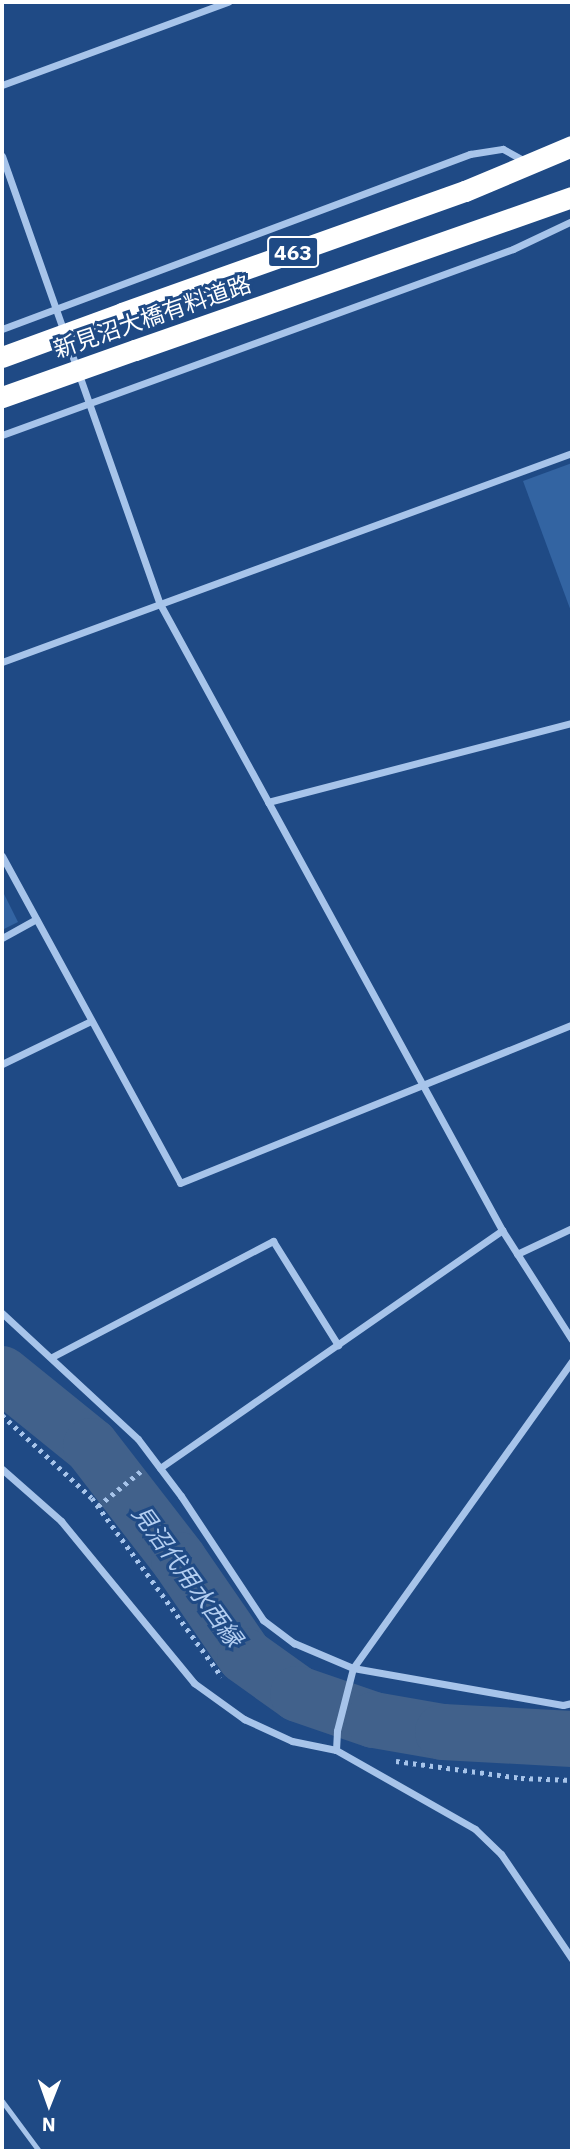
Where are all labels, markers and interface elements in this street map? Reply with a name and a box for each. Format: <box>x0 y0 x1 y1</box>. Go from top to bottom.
road number: 463 <box>267 234 319 270</box>
street label: 新見沼大橋有料道路 <box>50 269 254 363</box>
water label: 見沼代用水西縁 <box>126 1500 248 1652</box>
north arrow <box>14 2069 84 2139</box>
text: N <box>42 2113 56 2137</box>

